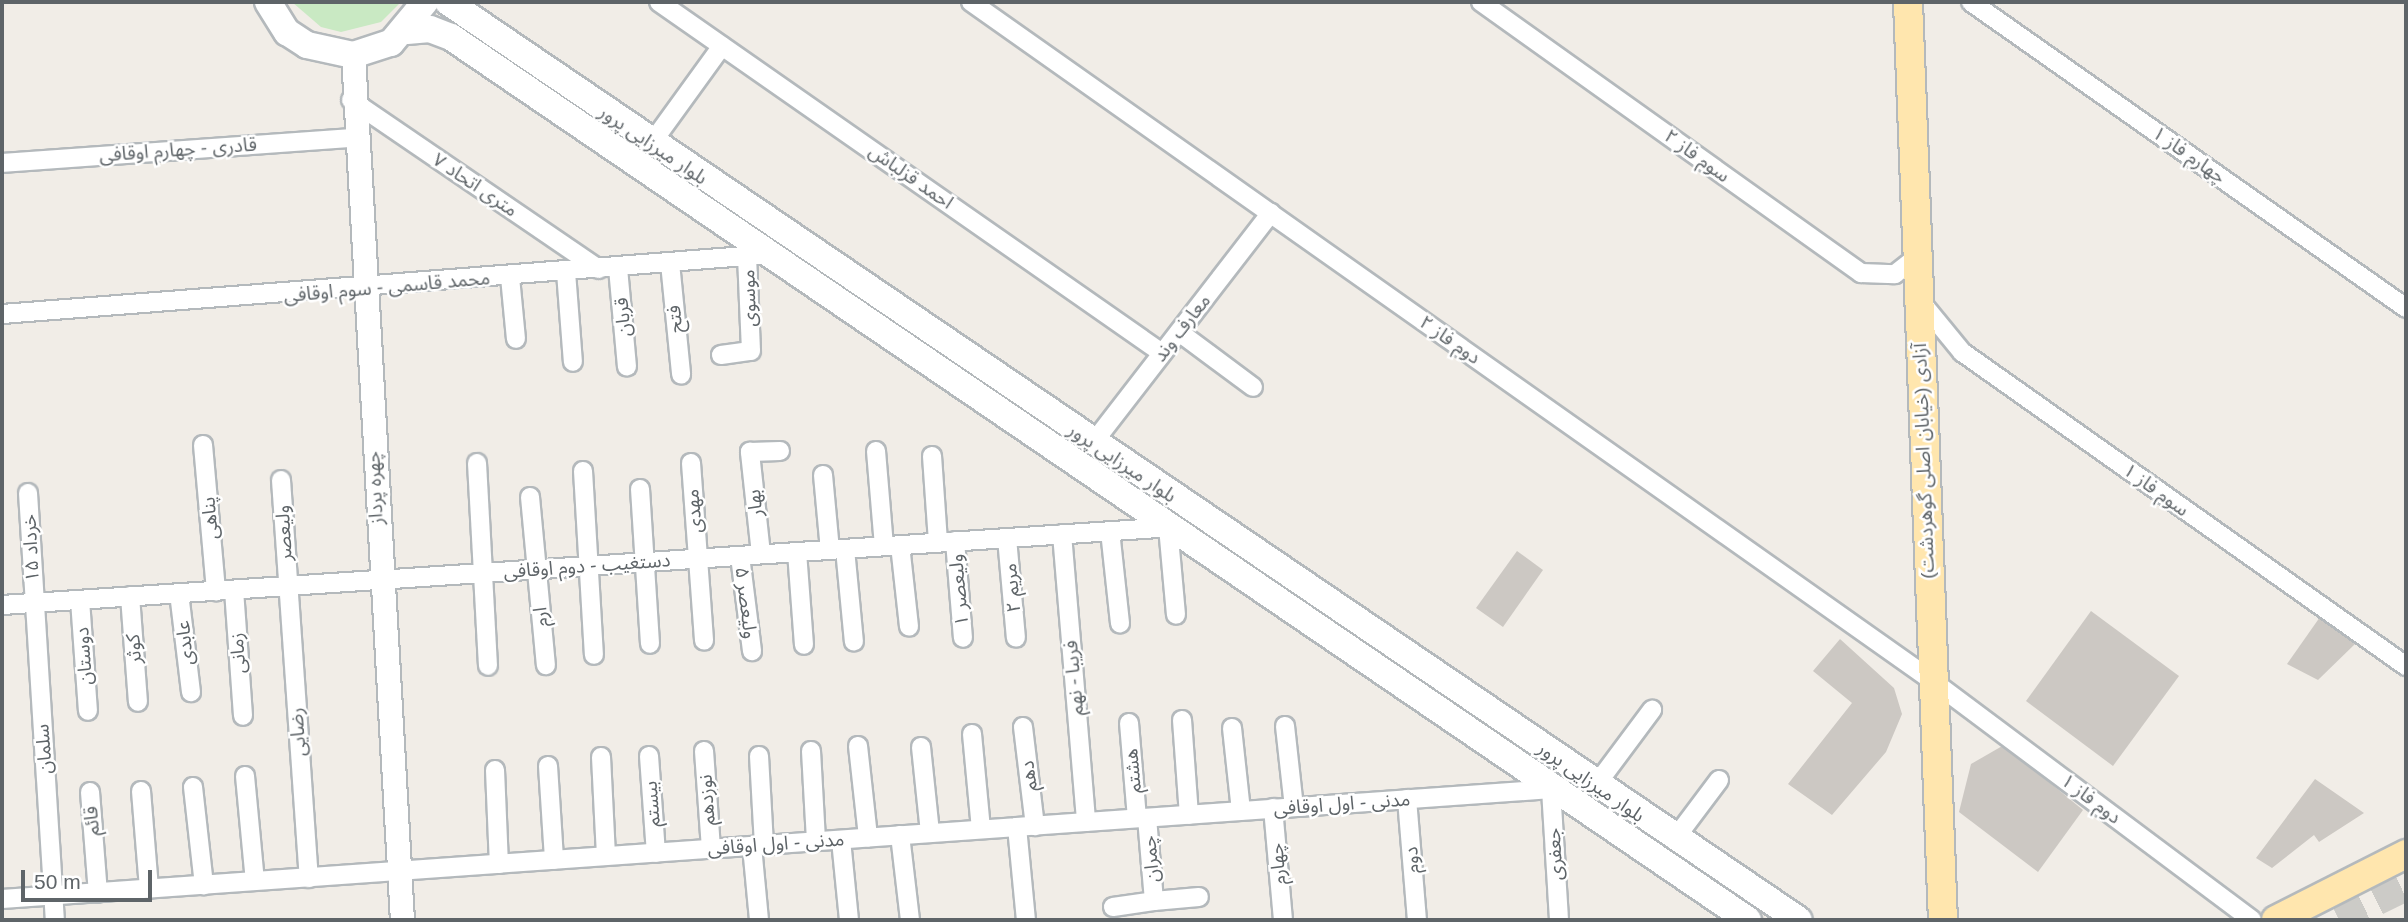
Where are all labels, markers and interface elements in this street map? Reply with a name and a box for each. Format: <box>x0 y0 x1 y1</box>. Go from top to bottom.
street label: بلوار میرزایی پرور <box>594 100 712 190</box>
street label: چهارم فاز ۱ <box>2148 122 2230 188</box>
street label: سوم فاز ۲ <box>1660 125 1734 187</box>
street label: قادری - چهارم اوقافی <box>98 133 258 167</box>
street label: احمد قزلباش <box>864 140 958 214</box>
street label: ۷ متری اتحاد <box>428 148 522 222</box>
street label: محمد قاسمی - سوم اوقافی <box>283 267 491 307</box>
street label: موسوی <box>737 269 761 327</box>
street label: معارف وند <box>1149 290 1215 366</box>
street label: قربان <box>610 297 636 337</box>
street label: فتح <box>662 304 688 334</box>
street label: دوم فاز ۲ <box>1415 311 1485 369</box>
street label: آزادی (خیابان اصلی گوهردشت) <box>1908 343 1940 579</box>
street label: بلوار میرزایی پرور <box>1063 418 1181 508</box>
street label: چهره پرداز <box>362 451 388 525</box>
street label: سوم فاز ۱ <box>2119 459 2193 521</box>
street label: مهدی <box>681 488 707 534</box>
street label: بهار <box>742 488 768 518</box>
street label: پناهی <box>197 496 223 540</box>
street label: ولیعصر <box>271 504 297 562</box>
street label: ۱۵ خرداد <box>18 514 44 582</box>
street label: دستغیب - دوم اوقافی <box>503 549 671 583</box>
street label: ولیعصر ۱ <box>945 553 973 627</box>
street label: مریم ۲ <box>998 562 1026 614</box>
street label: ولیعصر ۵ <box>730 566 762 640</box>
street label: ارم <box>529 606 553 628</box>
street label: عابدی <box>171 620 199 666</box>
street label: دوستان <box>71 626 97 686</box>
street label: زمانی <box>225 632 251 674</box>
street label: کوثر <box>122 633 146 665</box>
street label: فریبا - نهم <box>1059 639 1089 717</box>
street label: رضایی <box>285 707 311 757</box>
street label: سلمان <box>31 723 57 775</box>
street label: بلوار میرزایی پرور <box>1533 737 1649 827</box>
street label: هشتم <box>1120 748 1146 794</box>
street label: دهم <box>1016 759 1042 793</box>
street label: دوم فاز ۱ <box>2057 769 2125 829</box>
street label: نوزدهم <box>694 774 720 826</box>
street label: بیستم <box>639 780 665 828</box>
street label: مدنی - اول اوقافی <box>1273 788 1411 820</box>
street label: قائم <box>79 805 105 837</box>
street label: جعفری <box>1542 827 1568 881</box>
street label: مدنی - اول اوقافی <box>707 828 845 860</box>
street label: چمران <box>1138 835 1164 883</box>
street label: چهارم <box>1265 842 1291 886</box>
street label: دوم <box>1400 846 1424 874</box>
scale bar <box>24 856 156 900</box>
text: 50 m <box>34 870 81 893</box>

